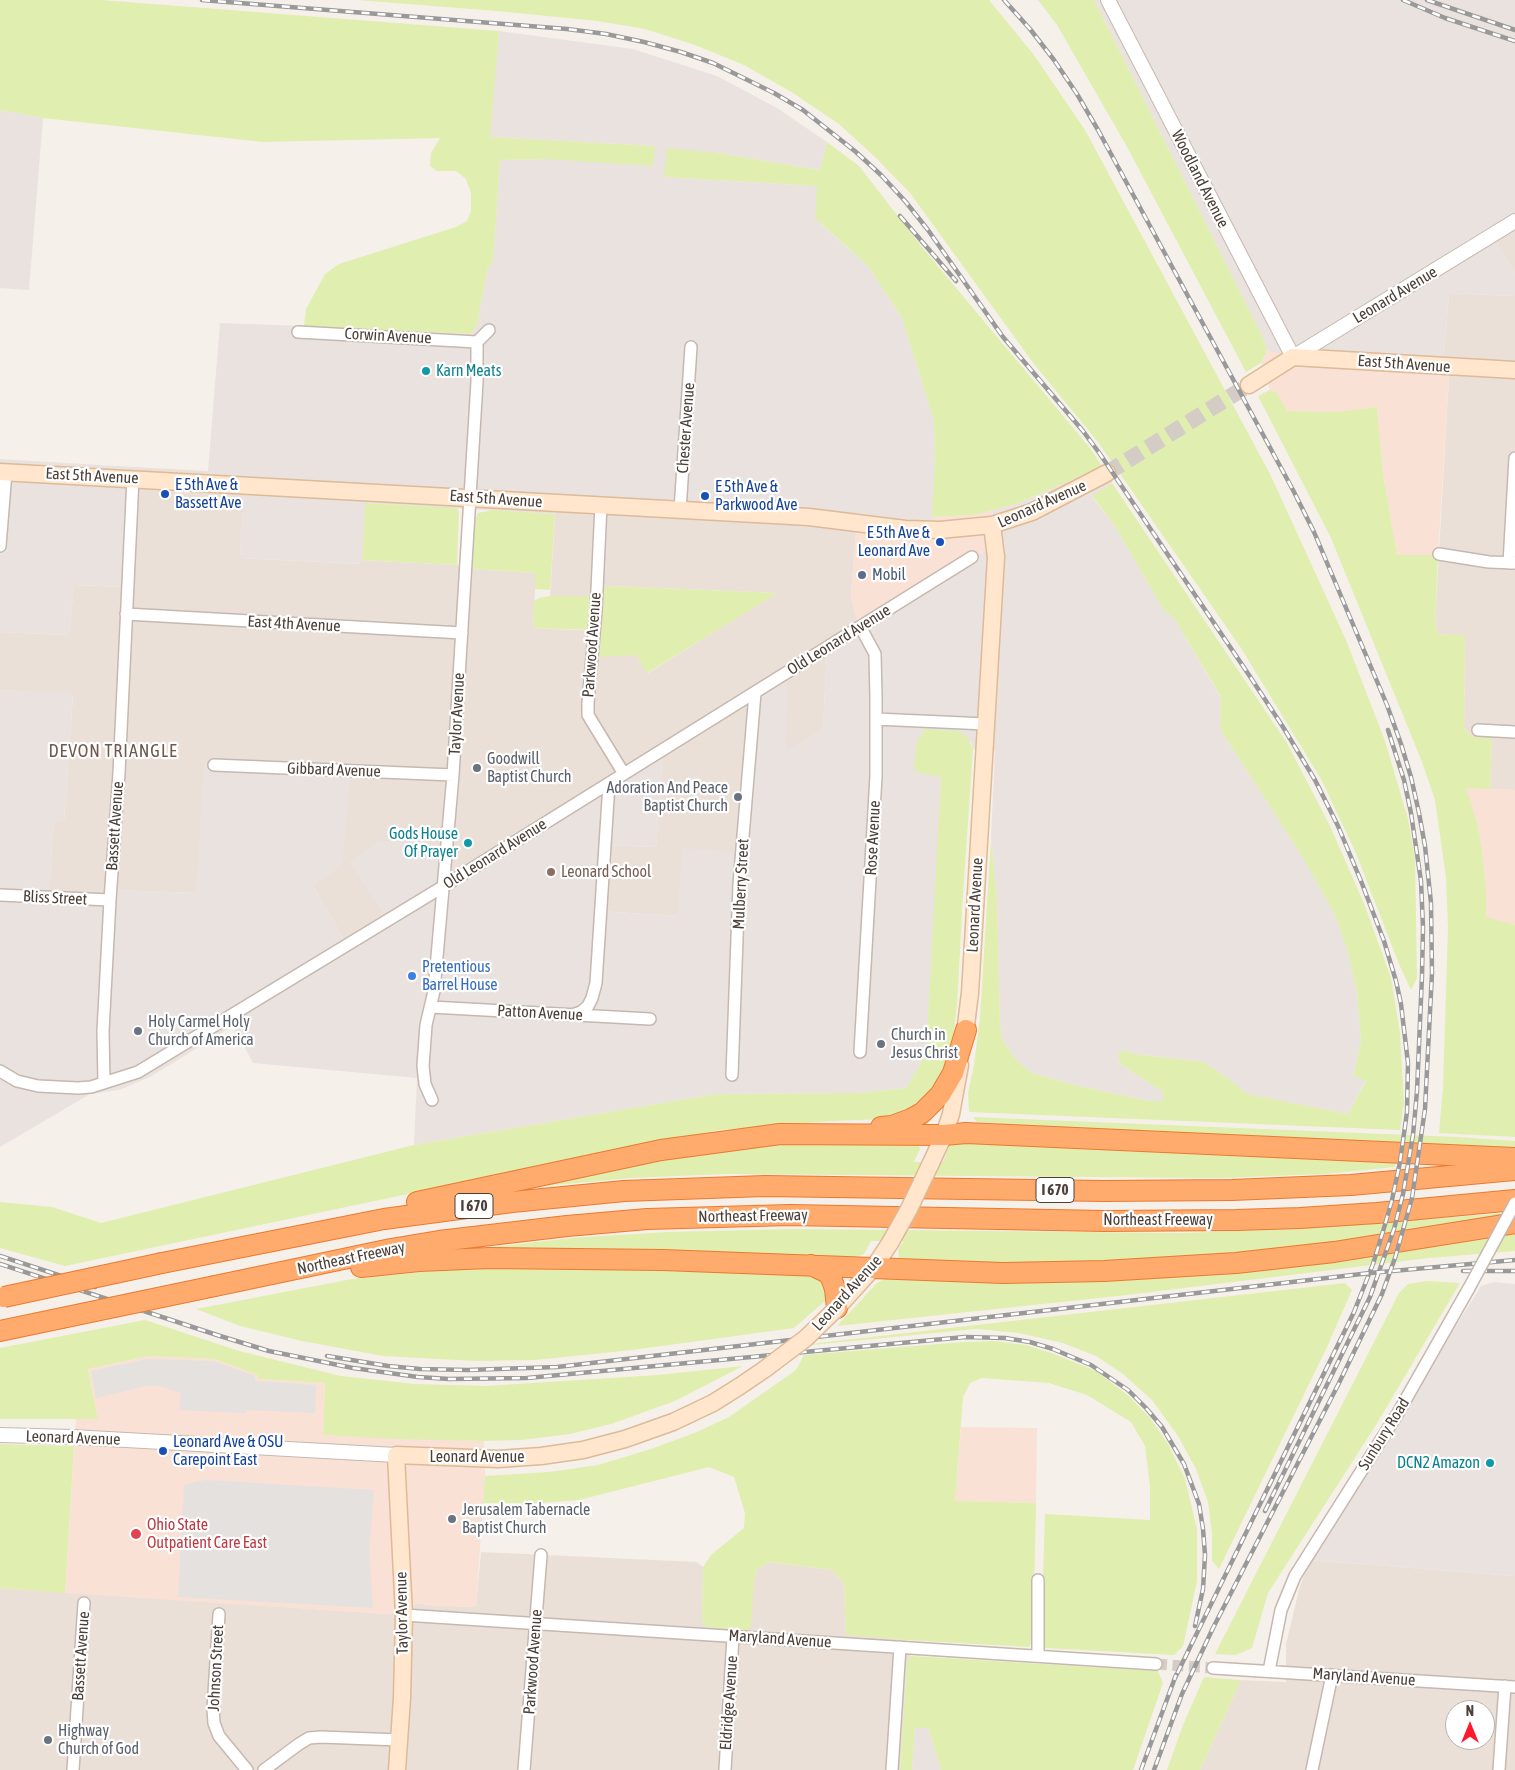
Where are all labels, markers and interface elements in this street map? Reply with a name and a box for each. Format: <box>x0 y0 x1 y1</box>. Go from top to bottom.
street label: Woodland Avenue <box>1167 127 1233 231</box>
street label: Leonard Avenue <box>1349 262 1441 328</box>
street label: Corwin Avenue <box>344 324 432 348</box>
street label: East 5th Avenue <box>1357 351 1451 377</box>
place label: Karn Meats <box>436 361 501 381</box>
marker: Karn Meats <box>420 365 432 377</box>
street label: Chester Avenue <box>673 382 699 474</box>
street label: East 5th Avenue <box>45 464 139 488</box>
place label: E 5th Ave & Bassett Ave <box>175 475 242 513</box>
street label: Leonard Avenue <box>995 476 1089 532</box>
place label: E 5th Ave & Parkwood Ave <box>715 477 797 515</box>
street label: East 5th Avenue <box>449 486 543 512</box>
marker: E 5th Ave & Bassett Ave <box>159 488 171 500</box>
marker: E 5th Ave & Parkwood Ave <box>699 490 711 502</box>
place label: E 5th Ave & Leonard Ave <box>858 523 930 561</box>
marker: E 5th Ave & Leonard Ave <box>934 536 946 548</box>
place label: Mobil <box>872 565 906 585</box>
marker: Mobil <box>856 569 868 581</box>
street label: Parkwood Avenue <box>579 592 605 698</box>
street label: Old Leonard Avenue <box>784 601 894 679</box>
street label: East 4th Avenue <box>247 612 341 636</box>
street label: Taylor Avenue <box>445 672 469 756</box>
district label: DEVON TRIANGLE <box>47 740 179 762</box>
place label: Goodwill Baptist Church <box>487 749 571 787</box>
street label: Gibbard Avenue <box>287 759 381 781</box>
marker: Goodwill Baptist Church <box>471 762 483 774</box>
place label: Adoration And Peace Baptist Church <box>607 778 728 816</box>
street label: Bassett Avenue <box>102 781 128 871</box>
marker: Adoration And Peace Baptist Church <box>732 791 744 803</box>
street label: Rose Avenue <box>861 800 885 876</box>
street label: Old Leonard Avenue <box>440 815 550 893</box>
place label: Gods House Of Prayer <box>389 824 458 862</box>
marker: Gods House Of Prayer <box>462 837 474 849</box>
street label: Mulberry Street <box>729 838 753 930</box>
street label: Leonard Avenue <box>963 857 987 953</box>
place label: Leonard School <box>561 862 651 882</box>
marker: Leonard School <box>545 866 557 878</box>
street label: Bliss Street <box>22 887 88 909</box>
place label: Pretentious Barrel House <box>422 957 498 995</box>
marker: Pretentious Barrel House <box>406 970 418 982</box>
street label: Patton Avenue <box>497 1001 583 1025</box>
place label: Holy Carmel Holy Church of America <box>148 1012 254 1050</box>
marker: Holy Carmel Holy Church of America <box>132 1025 144 1037</box>
place label: Church in Jesus Christ <box>891 1025 958 1063</box>
marker: Church in Jesus Christ <box>875 1038 887 1050</box>
road number: I 670 <box>1036 1178 1074 1202</box>
road number: I 670 <box>455 1194 493 1218</box>
street label: Northeast Freeway <box>698 1205 808 1227</box>
street label: Northeast Freeway <box>1103 1210 1213 1230</box>
street label: Northeast Freeway <box>295 1237 407 1279</box>
street label: Leonard Avenue <box>808 1251 886 1335</box>
street label: Sunbury Road <box>1354 1394 1414 1474</box>
street label: Leonard Avenue <box>25 1427 121 1449</box>
place label: Leonard Ave & OSU Carepoint East <box>173 1432 283 1470</box>
marker: Leonard Ave & OSU Carepoint East <box>157 1445 169 1457</box>
street label: Leonard Avenue <box>430 1447 524 1467</box>
place label: DCN2 Amazon <box>1397 1453 1480 1473</box>
marker: DCN2 Amazon <box>1484 1457 1496 1469</box>
place label: Jerusalem Tabernacle Baptist Church <box>462 1500 590 1538</box>
marker: Jerusalem Tabernacle Baptist Church <box>446 1513 458 1525</box>
place label: Ohio State Outpatient Care East <box>147 1515 267 1553</box>
marker: Ohio State Outpatient Care East <box>129 1527 143 1541</box>
street label: Taylor Avenue <box>392 1571 412 1655</box>
street label: Parkwood Avenue <box>520 1609 546 1715</box>
street label: Bassett Avenue <box>68 1611 94 1701</box>
street label: Johnson Street <box>204 1624 228 1712</box>
street label: Maryland Avenue <box>728 1626 832 1652</box>
street label: Eldridge Avenue <box>716 1655 742 1751</box>
street label: Maryland Avenue <box>1312 1664 1416 1690</box>
north arrow <box>1445 1700 1495 1750</box>
text: N <box>1466 1703 1474 1719</box>
place label: Highway Church of God <box>58 1721 139 1759</box>
marker: Highway Church of God <box>42 1734 54 1746</box>

